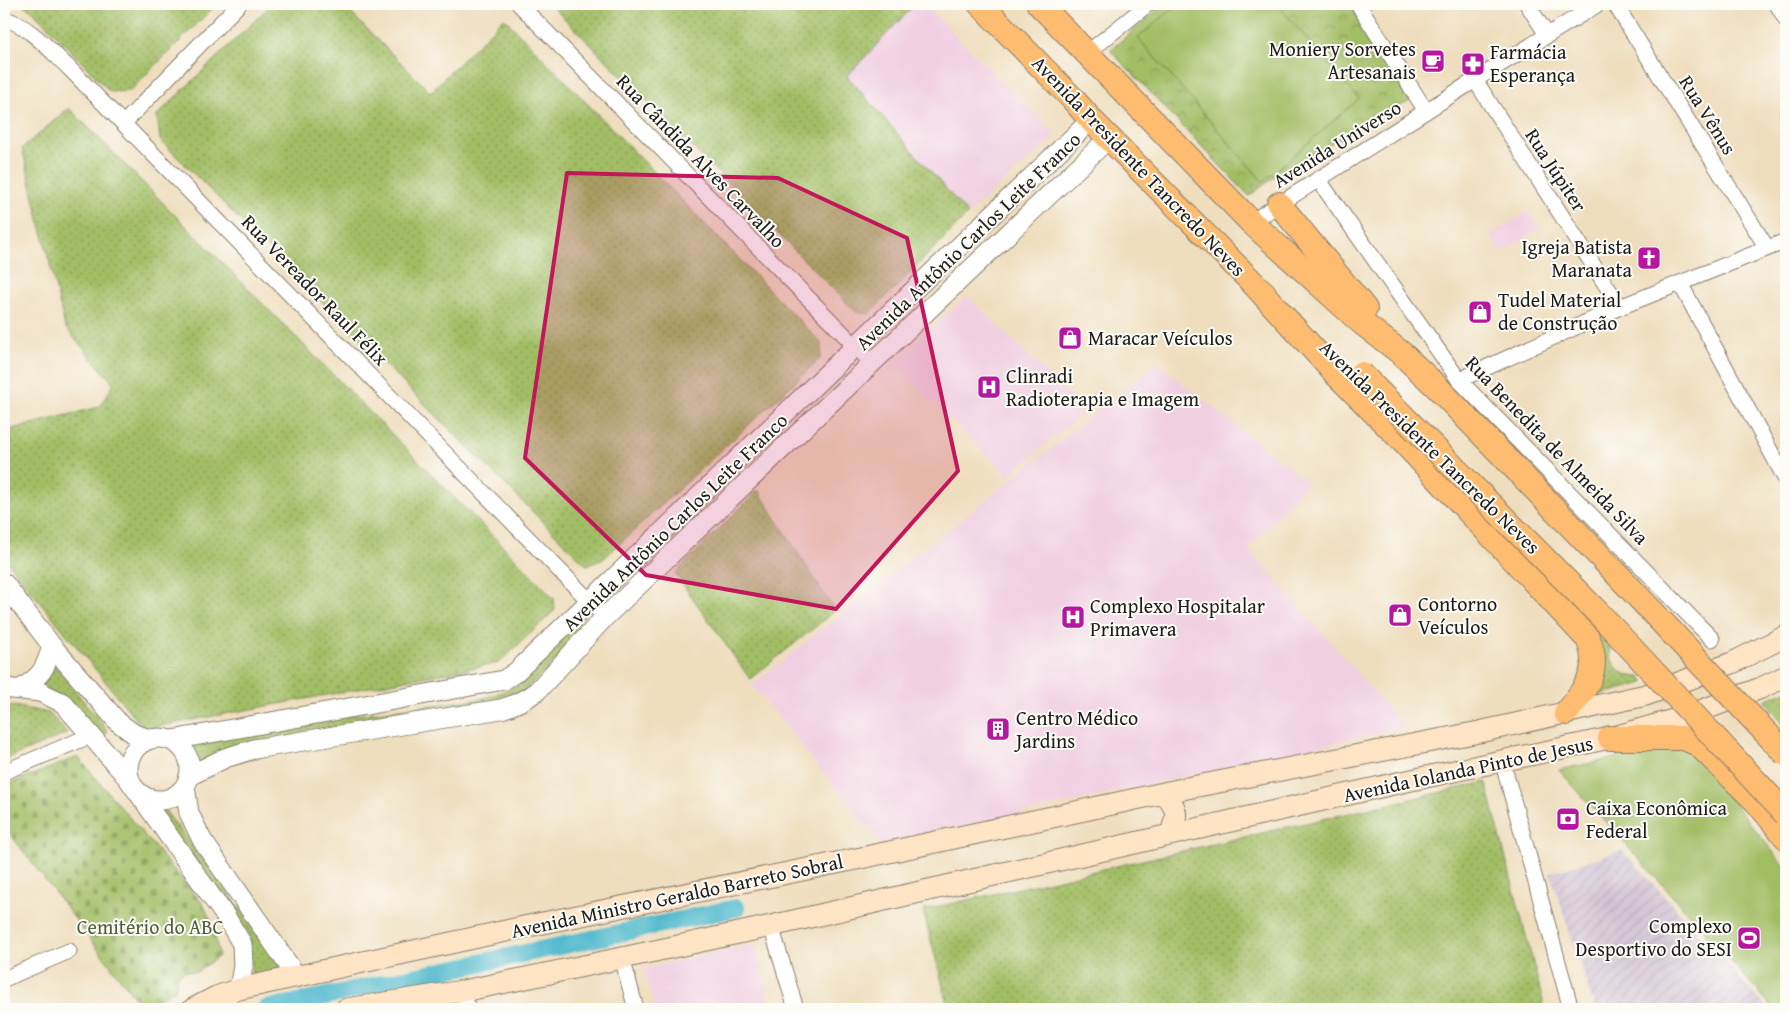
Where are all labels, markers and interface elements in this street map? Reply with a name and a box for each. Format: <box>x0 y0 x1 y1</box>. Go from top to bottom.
place label: Moniery Sorvetes Artesanais <box>1269 34 1416 86</box>
place label: Farmácia Esperança <box>1490 37 1576 89</box>
cafe icon: Moniery Sorvetes Artesanais <box>1420 48 1446 74</box>
street label: Avenida Presidente Tancredo Neves <box>1026 49 1253 283</box>
pharmacy icon: Farmácia Esperança <box>1460 51 1486 77</box>
street label: Rua Cândida Alves Carvalho <box>610 67 792 254</box>
street label: Rua Vênus <box>1673 69 1744 160</box>
street label: Avenida Universo <box>1267 92 1407 195</box>
street label: Rua Júpiter <box>1519 122 1594 217</box>
street label: Avenida Antônio Carlos Leite Franco <box>848 125 1087 356</box>
street label: Rua Vereador Raul Félix <box>235 208 396 372</box>
place label: Igreja Batista Maranata <box>1521 232 1633 284</box>
church icon: Igreja Batista Maranata <box>1636 245 1662 271</box>
place label: Tudel Material de Construção <box>1498 285 1622 337</box>
shop icon: Tudel Material de Construção <box>1467 299 1493 325</box>
place label: Maracar Veículos <box>1088 323 1233 352</box>
shop icon: Maracar Veículos <box>1057 325 1083 351</box>
street label: Avenida Presidente Tancredo Neves <box>1313 333 1547 560</box>
street label: Rua Benedita de Almeida Silva <box>1459 349 1656 551</box>
place label: Clinradi Radioterapia e Imagem <box>1006 361 1200 413</box>
hospital icon: Clinradi Radioterapia e Imagem <box>976 374 1002 400</box>
street label: Avenida Antônio Carlos Leite Franco <box>555 406 794 637</box>
place label: Contorno Veículos <box>1418 589 1497 641</box>
place label: Complexo Hospitalar Primavera <box>1090 591 1265 643</box>
shop icon: Contorno Veículos <box>1387 602 1413 628</box>
hospital icon: Complexo Hospitalar Primavera <box>1060 604 1086 630</box>
place label: Centro Médico Jardins <box>1013 703 1138 755</box>
building icon: Centro Médico Jardins <box>985 716 1011 742</box>
street label: Avenida Iolanda Pinto de Jesus <box>1340 728 1596 809</box>
place label: Caixa Econômica Federal <box>1586 793 1727 845</box>
bank icon: Caixa Econômica Federal <box>1555 806 1581 832</box>
street label: Avenida Ministro Geraldo Barreto Sobral <box>508 846 846 945</box>
place label: Complexo Desportivo do SESI <box>1575 911 1732 963</box>
park label: Cemitério do ABC <box>77 912 223 941</box>
sports icon: Complexo Desportivo do SESI <box>1736 925 1762 951</box>

